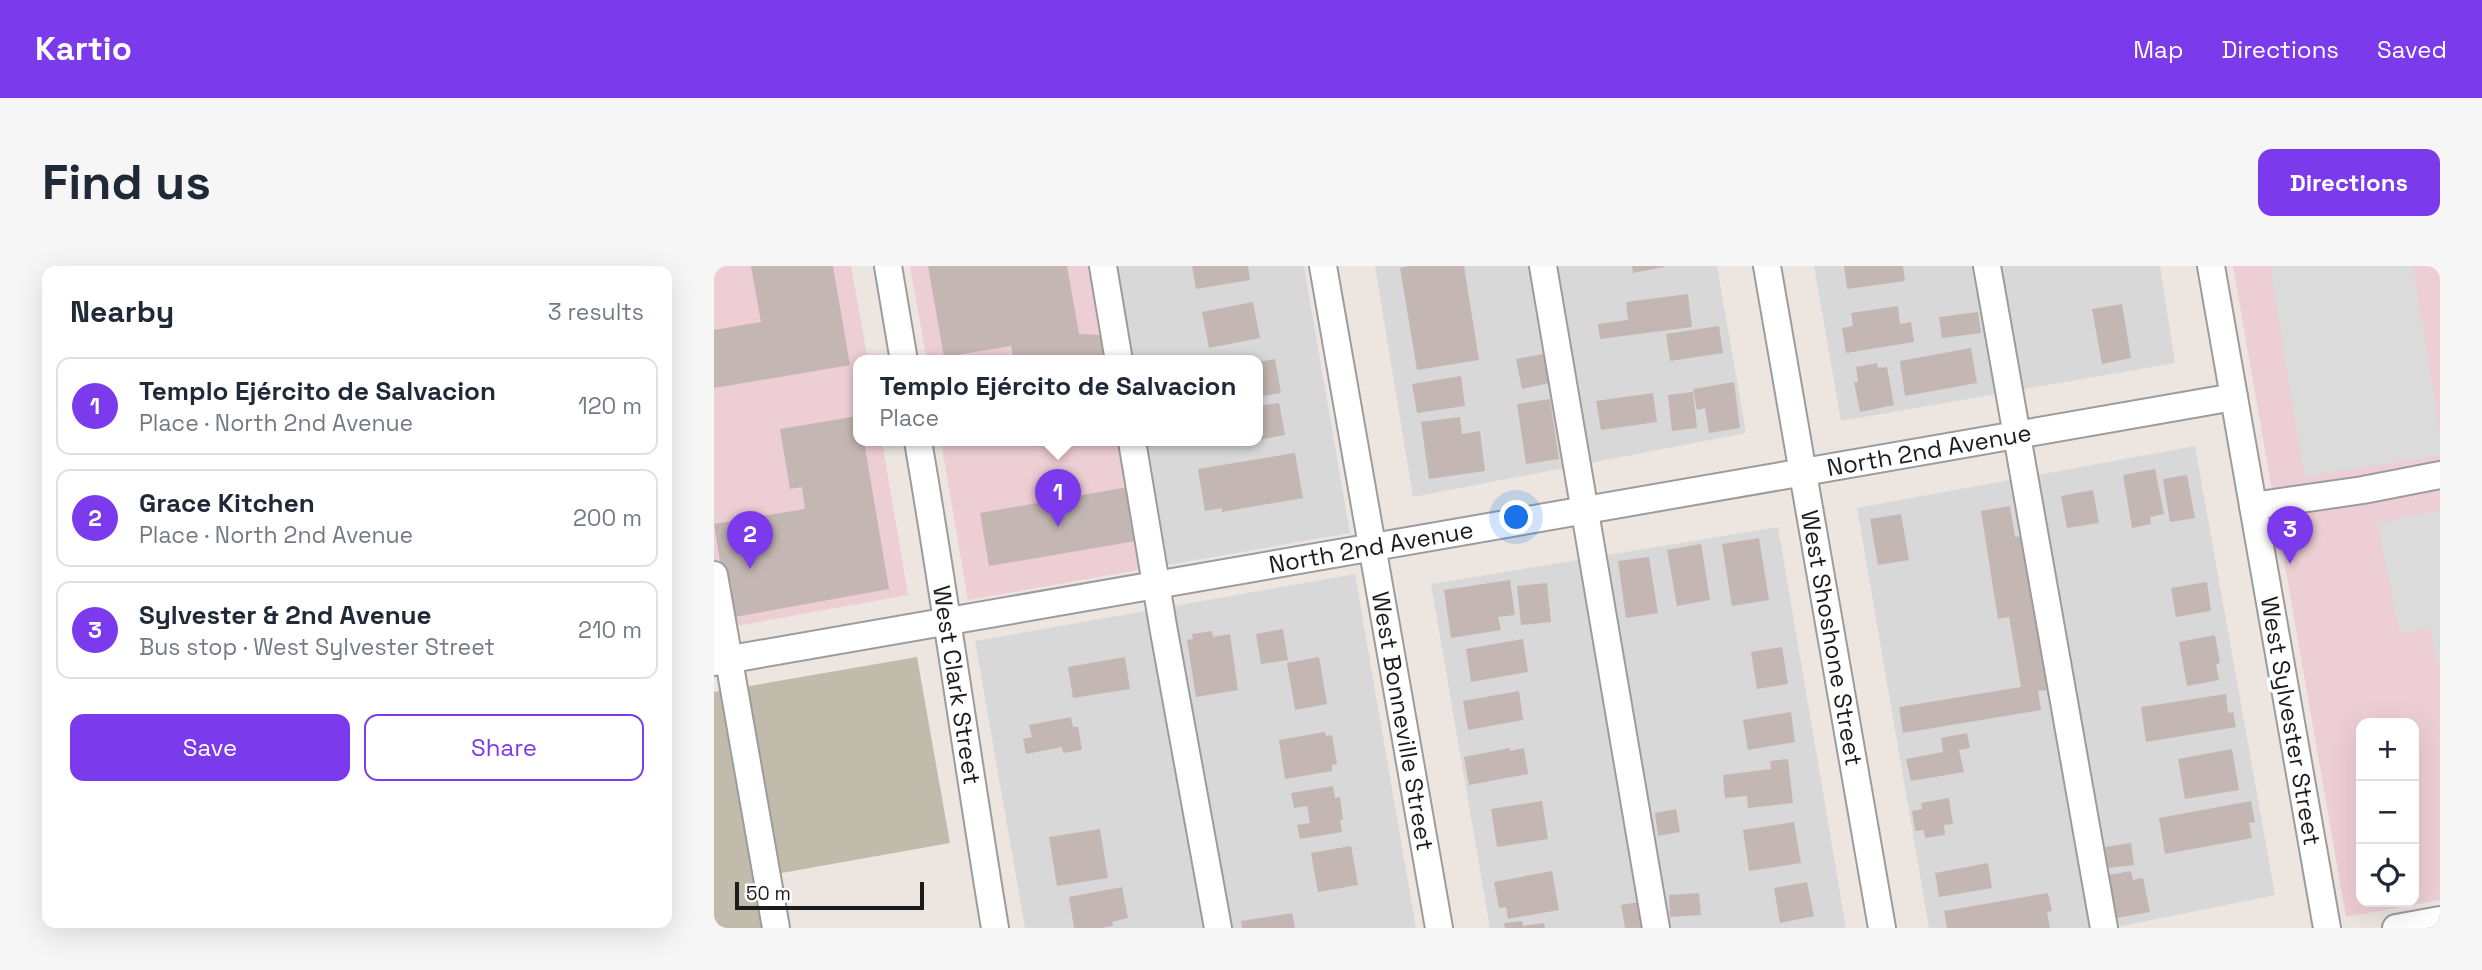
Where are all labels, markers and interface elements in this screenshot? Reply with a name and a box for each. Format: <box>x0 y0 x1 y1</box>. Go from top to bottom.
text: Kartio <box>35 28 132 70</box>
text: Map <box>2133 34 2183 65</box>
text: Directions <box>2221 34 2339 65</box>
text: Saved <box>2377 34 2447 65</box>
button: Directions <box>2258 149 2440 216</box>
text: Find us <box>42 151 211 213</box>
text: Nearby <box>70 292 174 331</box>
text: 3 results <box>548 297 644 327</box>
popup <box>853 355 1263 446</box>
text: Templo Ejército de Salvacion <box>879 369 1237 403</box>
text: Templo Ejército de Salvacion <box>139 374 496 408</box>
text: 1 <box>90 391 100 421</box>
text: 120 m <box>578 391 642 421</box>
text: Place <box>879 403 939 433</box>
text: Place · North 2nd Avenue <box>139 408 413 438</box>
street label: North 2nd Avenue <box>1824 417 2034 483</box>
pin: 1 <box>1035 469 1081 527</box>
text: Grace Kitchen <box>139 486 315 520</box>
your location <box>1499 500 1533 534</box>
text: 2 <box>88 503 102 533</box>
text: 200 m <box>573 503 642 533</box>
pin: 3 <box>2267 506 2313 564</box>
street label: West Shoshone Street <box>1794 508 1870 768</box>
pin: 2 <box>727 511 773 569</box>
street label: North 2nd Avenue <box>1266 514 1476 580</box>
text: Place · North 2nd Avenue <box>139 520 413 550</box>
street label: West Clark Street <box>926 583 988 787</box>
street label: West Bonneville Street <box>1365 589 1441 853</box>
street label: West Sylvester Street <box>2254 594 2328 848</box>
text: Sylvester & 2nd Avenue <box>139 598 431 632</box>
text: 3 <box>88 615 102 645</box>
text: 210 m <box>578 615 642 645</box>
text: Bus stop · West Sylvester Street <box>139 632 495 662</box>
button: Save <box>70 714 350 781</box>
button: Share <box>364 714 644 781</box>
map controls <box>2356 718 2419 907</box>
button: + <box>2356 718 2419 781</box>
button: − <box>2356 781 2419 844</box>
button: locate <box>2356 844 2419 907</box>
scale bar <box>735 879 924 911</box>
text: 50 m <box>746 881 791 906</box>

